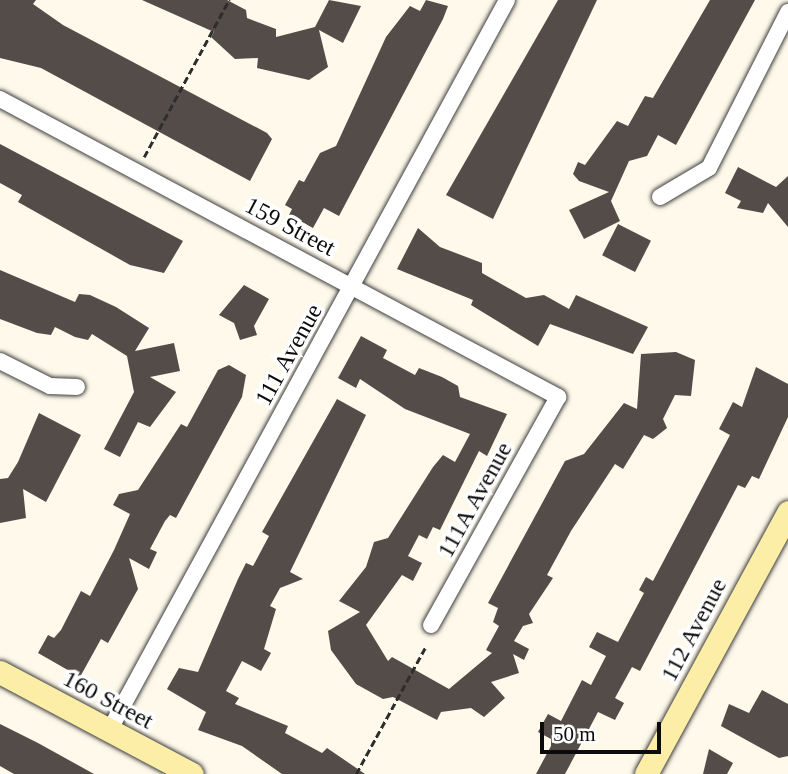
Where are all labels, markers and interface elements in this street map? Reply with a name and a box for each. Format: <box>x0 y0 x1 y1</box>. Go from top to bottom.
street label: 159 Street <box>240 191 340 263</box>
street label: 111 Avenue <box>249 299 329 411</box>
street label: 111A Avenue <box>431 436 519 564</box>
street label: 112 Avenue <box>655 573 733 687</box>
street label: 160 Street <box>58 664 158 736</box>
scale bar <box>543 708 664 752</box>
text: 50 m <box>553 722 596 746</box>

